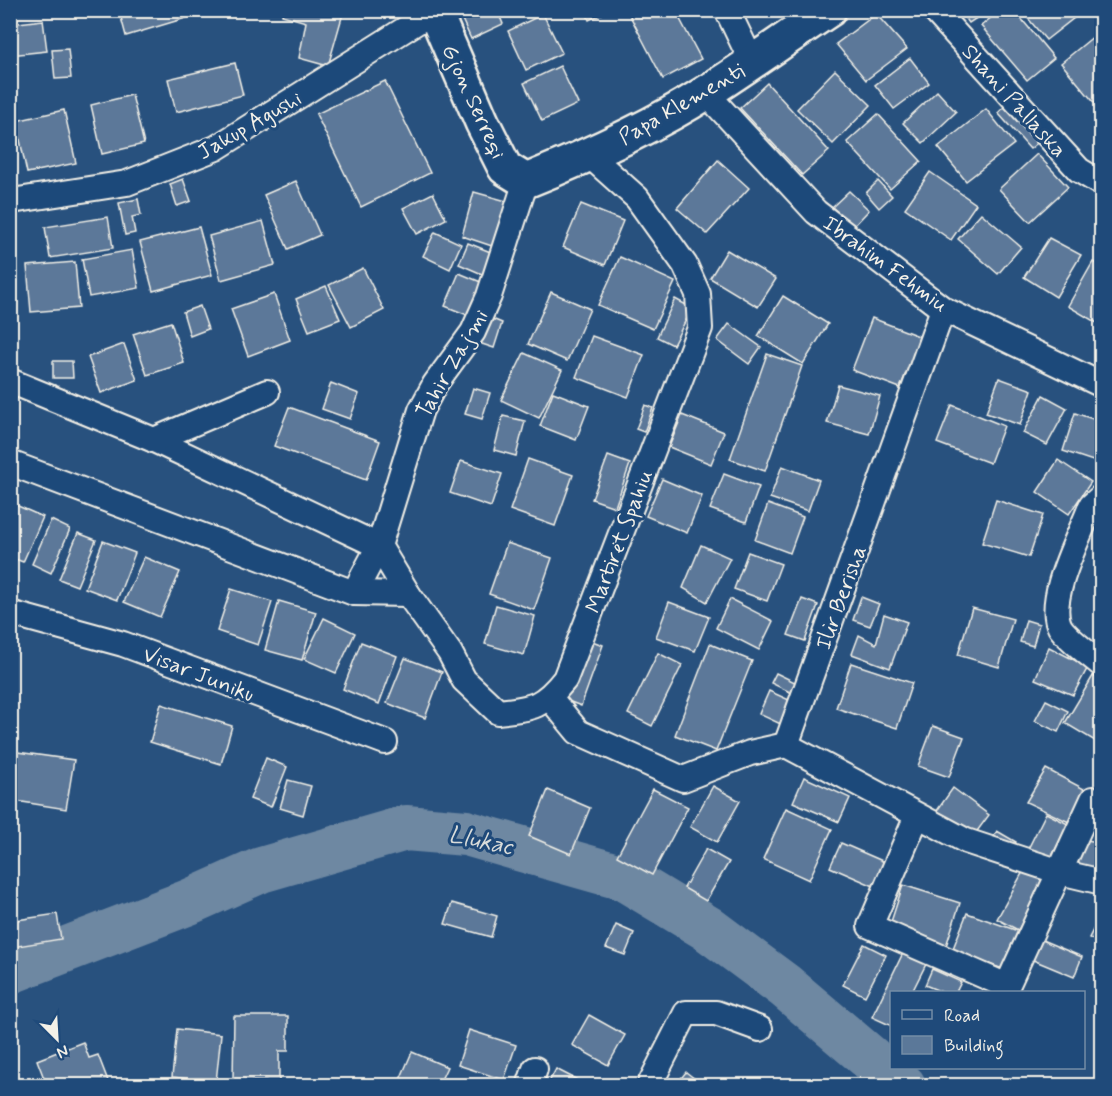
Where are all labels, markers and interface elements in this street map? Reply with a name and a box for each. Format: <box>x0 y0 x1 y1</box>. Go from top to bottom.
street label: Shani Pallaska <box>955 39 1072 164</box>
street label: Gjon Serreqi <box>434 40 512 164</box>
street label: Papa Klementi <box>614 57 750 152</box>
street label: Jakup Agushi <box>193 85 308 168</box>
street label: Ibrahim Fehmiu <box>817 210 953 319</box>
street label: Tahir Zajmi <box>410 304 496 424</box>
street label: Martirët Spahiu <box>580 466 660 617</box>
street label: Ilir Berisha <box>810 542 874 654</box>
street label: Visar Juniku <box>139 641 258 709</box>
water label: Llukac <box>446 820 517 864</box>
legend <box>890 991 1085 1069</box>
text: Road <box>944 1004 980 1028</box>
north arrow <box>27 1009 87 1069</box>
text: Building <box>944 1034 1004 1060</box>
text: N <box>53 1040 72 1063</box>

